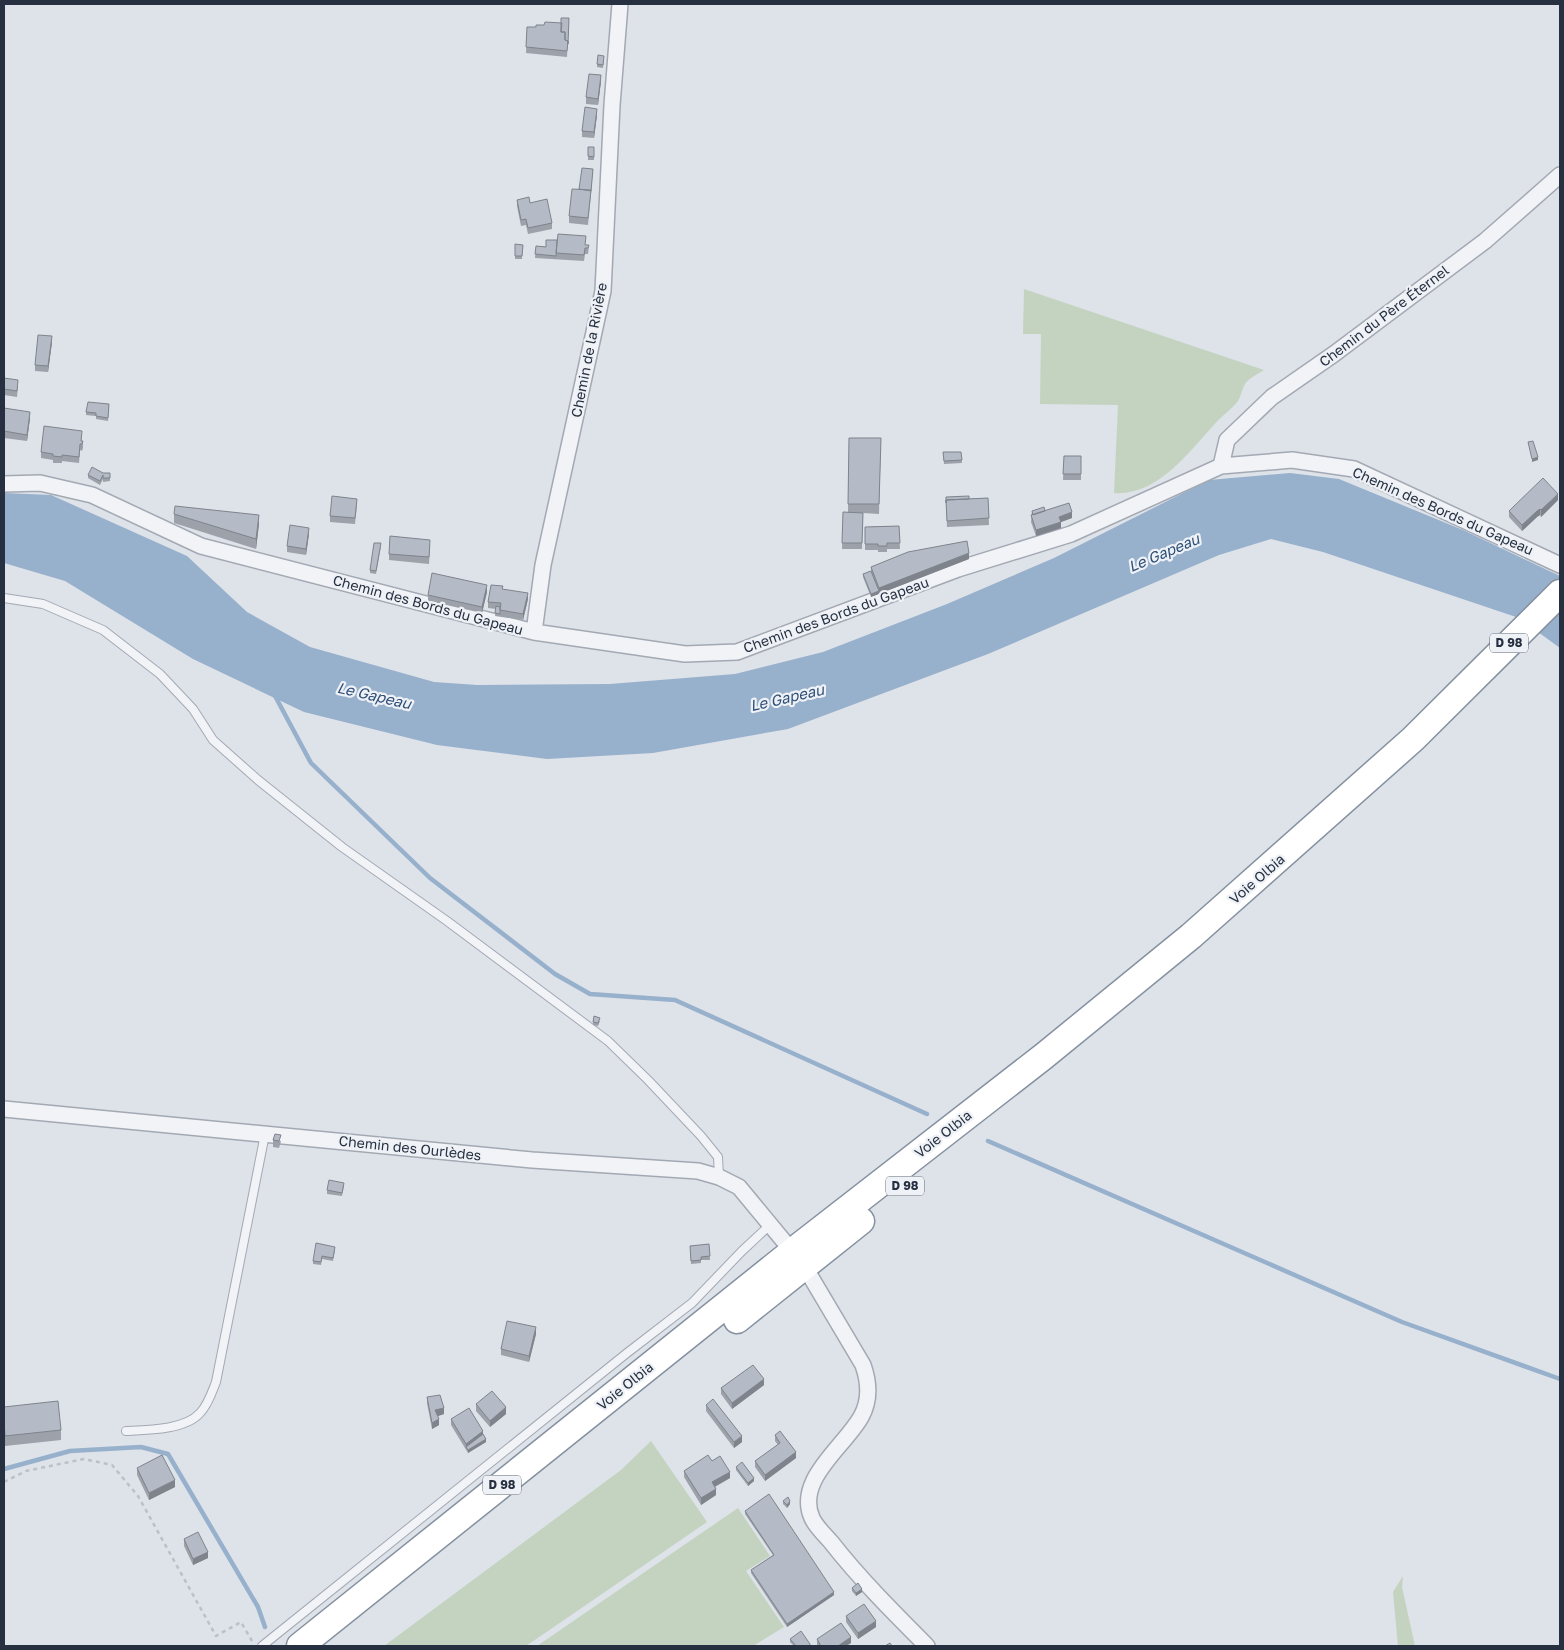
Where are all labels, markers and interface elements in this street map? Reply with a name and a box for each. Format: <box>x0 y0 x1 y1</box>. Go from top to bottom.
street label: Chemin du Père Éternel <box>1315 261 1452 370</box>
street label: Chemin de la Rivière <box>567 281 610 419</box>
street label: Chemin des Bords du Gapeau <box>1350 463 1536 558</box>
water label: Le Gapeau <box>1125 529 1203 575</box>
street label: Chemin des Bords du Gapeau <box>331 571 525 638</box>
street label: Chemin des Bords du Gapeau <box>741 573 931 656</box>
road number: D 98 <box>1490 634 1528 652</box>
water label: Le Gapeau <box>335 678 414 712</box>
water label: Le Gapeau <box>748 680 826 714</box>
street label: Voie Olbia <box>1226 850 1288 907</box>
street label: Voie Olbia <box>911 1106 974 1161</box>
street label: Chemin des Ourlèdes <box>338 1132 482 1163</box>
road number: D 98 <box>886 1176 924 1196</box>
street label: Voie Olbia <box>593 1358 656 1413</box>
road number: D 98 <box>483 1476 521 1494</box>

